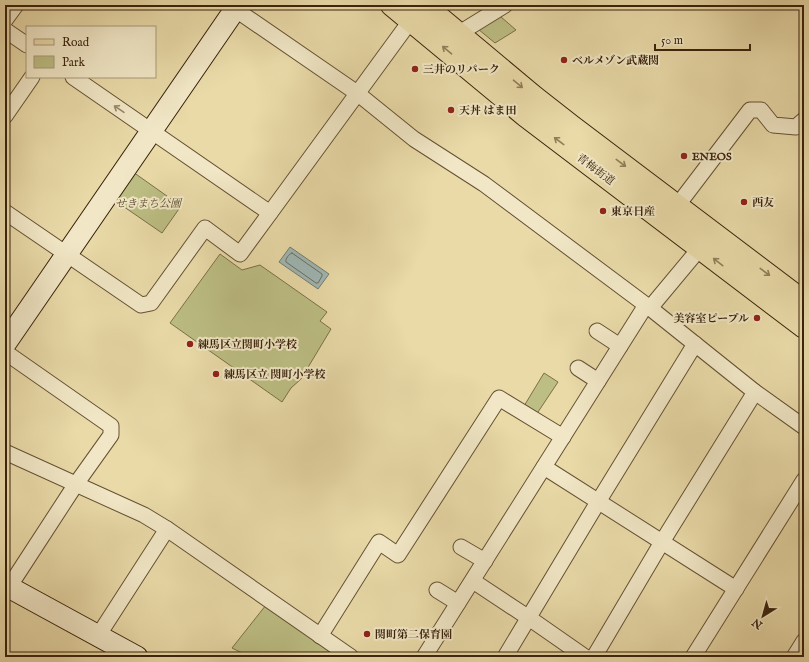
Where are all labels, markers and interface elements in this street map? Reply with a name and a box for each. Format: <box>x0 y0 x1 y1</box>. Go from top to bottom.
legend <box>26 26 156 78</box>
scale bar <box>655 26 750 52</box>
text: 50 m <box>661 33 683 48</box>
text: Road <box>62 35 90 50</box>
one-way arrow <box>442 46 453 55</box>
place label: ベルメゾン武蔵関 <box>572 54 659 68</box>
text: Park <box>62 55 85 70</box>
marker: ベルメゾン武蔵関 <box>559 55 569 65</box>
place label: 三井のリパーク <box>423 63 500 77</box>
marker: 三井のリパーク <box>410 64 420 74</box>
one-way arrow <box>513 79 524 88</box>
place label: 天丼 はま田 <box>459 104 516 118</box>
one-way arrow <box>114 105 125 113</box>
marker: 天丼 はま田 <box>446 105 456 115</box>
one-way arrow <box>554 136 565 145</box>
place label: ENEOS <box>692 150 732 164</box>
street label: 青梅街道 <box>574 151 617 189</box>
marker: ENEOS <box>679 151 689 161</box>
one-way arrow <box>616 159 627 167</box>
place label: 西友 <box>752 196 774 210</box>
park label: せきまち公園 <box>115 197 183 211</box>
marker: 西友 <box>739 197 749 207</box>
place label: 東京日産 <box>611 205 655 219</box>
marker: 東京日産 <box>598 206 608 216</box>
one-way arrow <box>713 258 724 266</box>
one-way arrow <box>760 268 771 276</box>
place label: 美容室ピープル <box>673 312 749 326</box>
marker: 美容室ピープル <box>752 313 762 323</box>
place label: 練馬区立関町小学校 <box>198 338 297 352</box>
marker: 練馬区立関町小学校 <box>185 339 195 349</box>
place label: 練馬区立 関町小学校 <box>224 368 325 382</box>
marker: 練馬区立 関町小学校 <box>211 369 221 379</box>
north arrow <box>743 596 783 636</box>
text: N <box>749 614 766 632</box>
place label: 関町第二保育園 <box>375 628 452 642</box>
marker: 関町第二保育園 <box>362 629 372 639</box>

